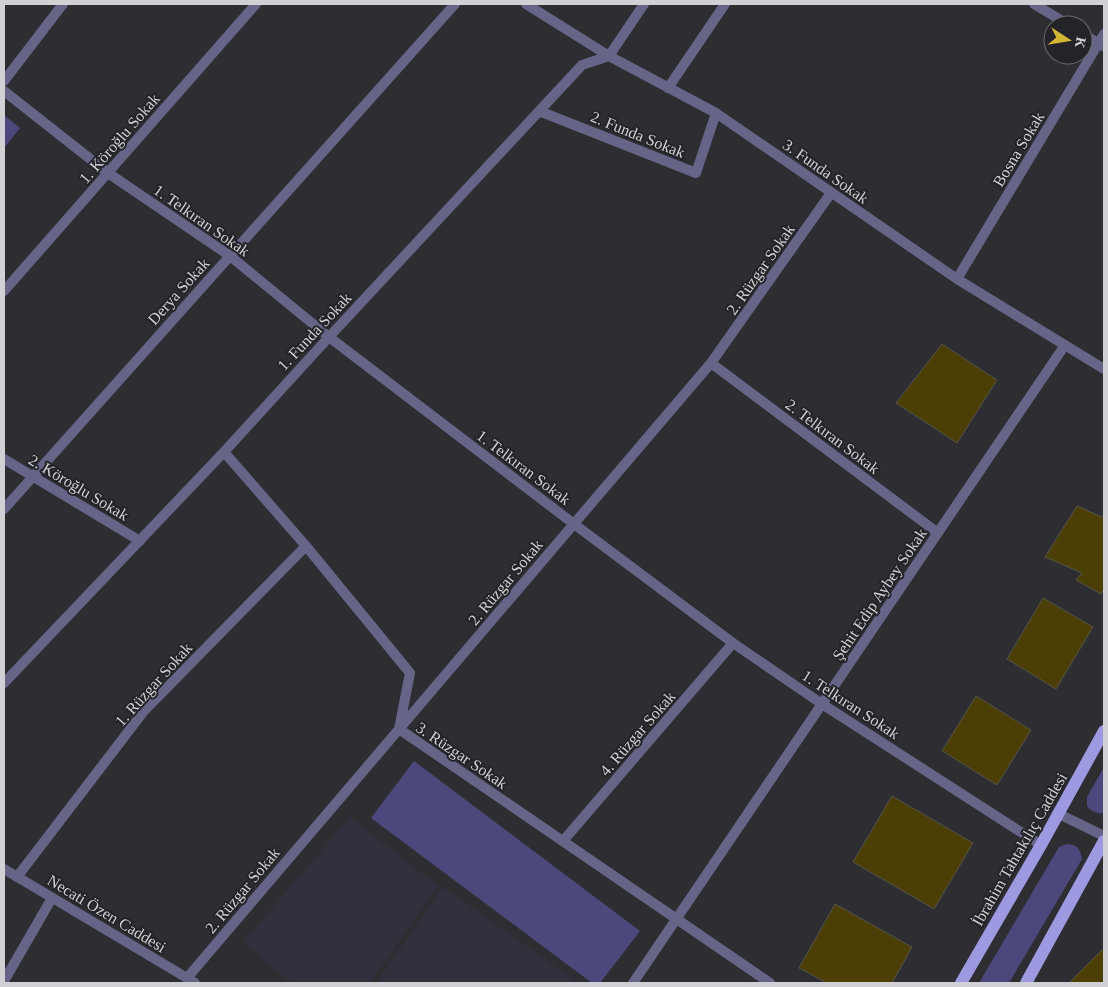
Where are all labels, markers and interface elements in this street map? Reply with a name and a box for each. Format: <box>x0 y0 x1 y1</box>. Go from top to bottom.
north arrow <box>1043 15 1093 65</box>
text: K <box>1072 36 1089 50</box>
street label: 1. Köroğlu Sokak <box>76 90 164 187</box>
street label: 2. Funda Sokak <box>588 108 687 161</box>
street label: Bosna Sokak <box>990 109 1047 190</box>
street label: 3. Funda Sokak <box>780 136 872 207</box>
street label: 1. Telkıran Sokak <box>151 181 253 260</box>
street label: 2. Rüzgar Sokak <box>723 221 799 318</box>
street label: Derya Sokak <box>144 255 213 329</box>
street label: 1. Funda Sokak <box>274 289 355 374</box>
street label: 2. Telkıran Sokak <box>783 396 883 477</box>
street label: 1. Telkıran Sokak <box>474 427 574 508</box>
street label: 2. Köroğlu Sokak <box>25 451 132 525</box>
street label: Şehit Edip Aybey Sokak <box>829 525 931 664</box>
street label: 2. Rüzgar Sokak <box>465 536 547 629</box>
street label: 1. Rüzgar Sokak <box>112 639 196 730</box>
street label: 1. Telkıran Sokak <box>799 667 903 742</box>
street label: 4. Rüzgar Sokak <box>596 688 679 780</box>
street label: 3. Rüzgar Sokak <box>412 719 510 793</box>
street label: İbrahim Tahtakılıç Caddesi <box>969 769 1071 929</box>
street label: 2. Rüzgar Sokak <box>202 844 284 937</box>
street label: Necati Özen Caddesi <box>44 871 169 956</box>

